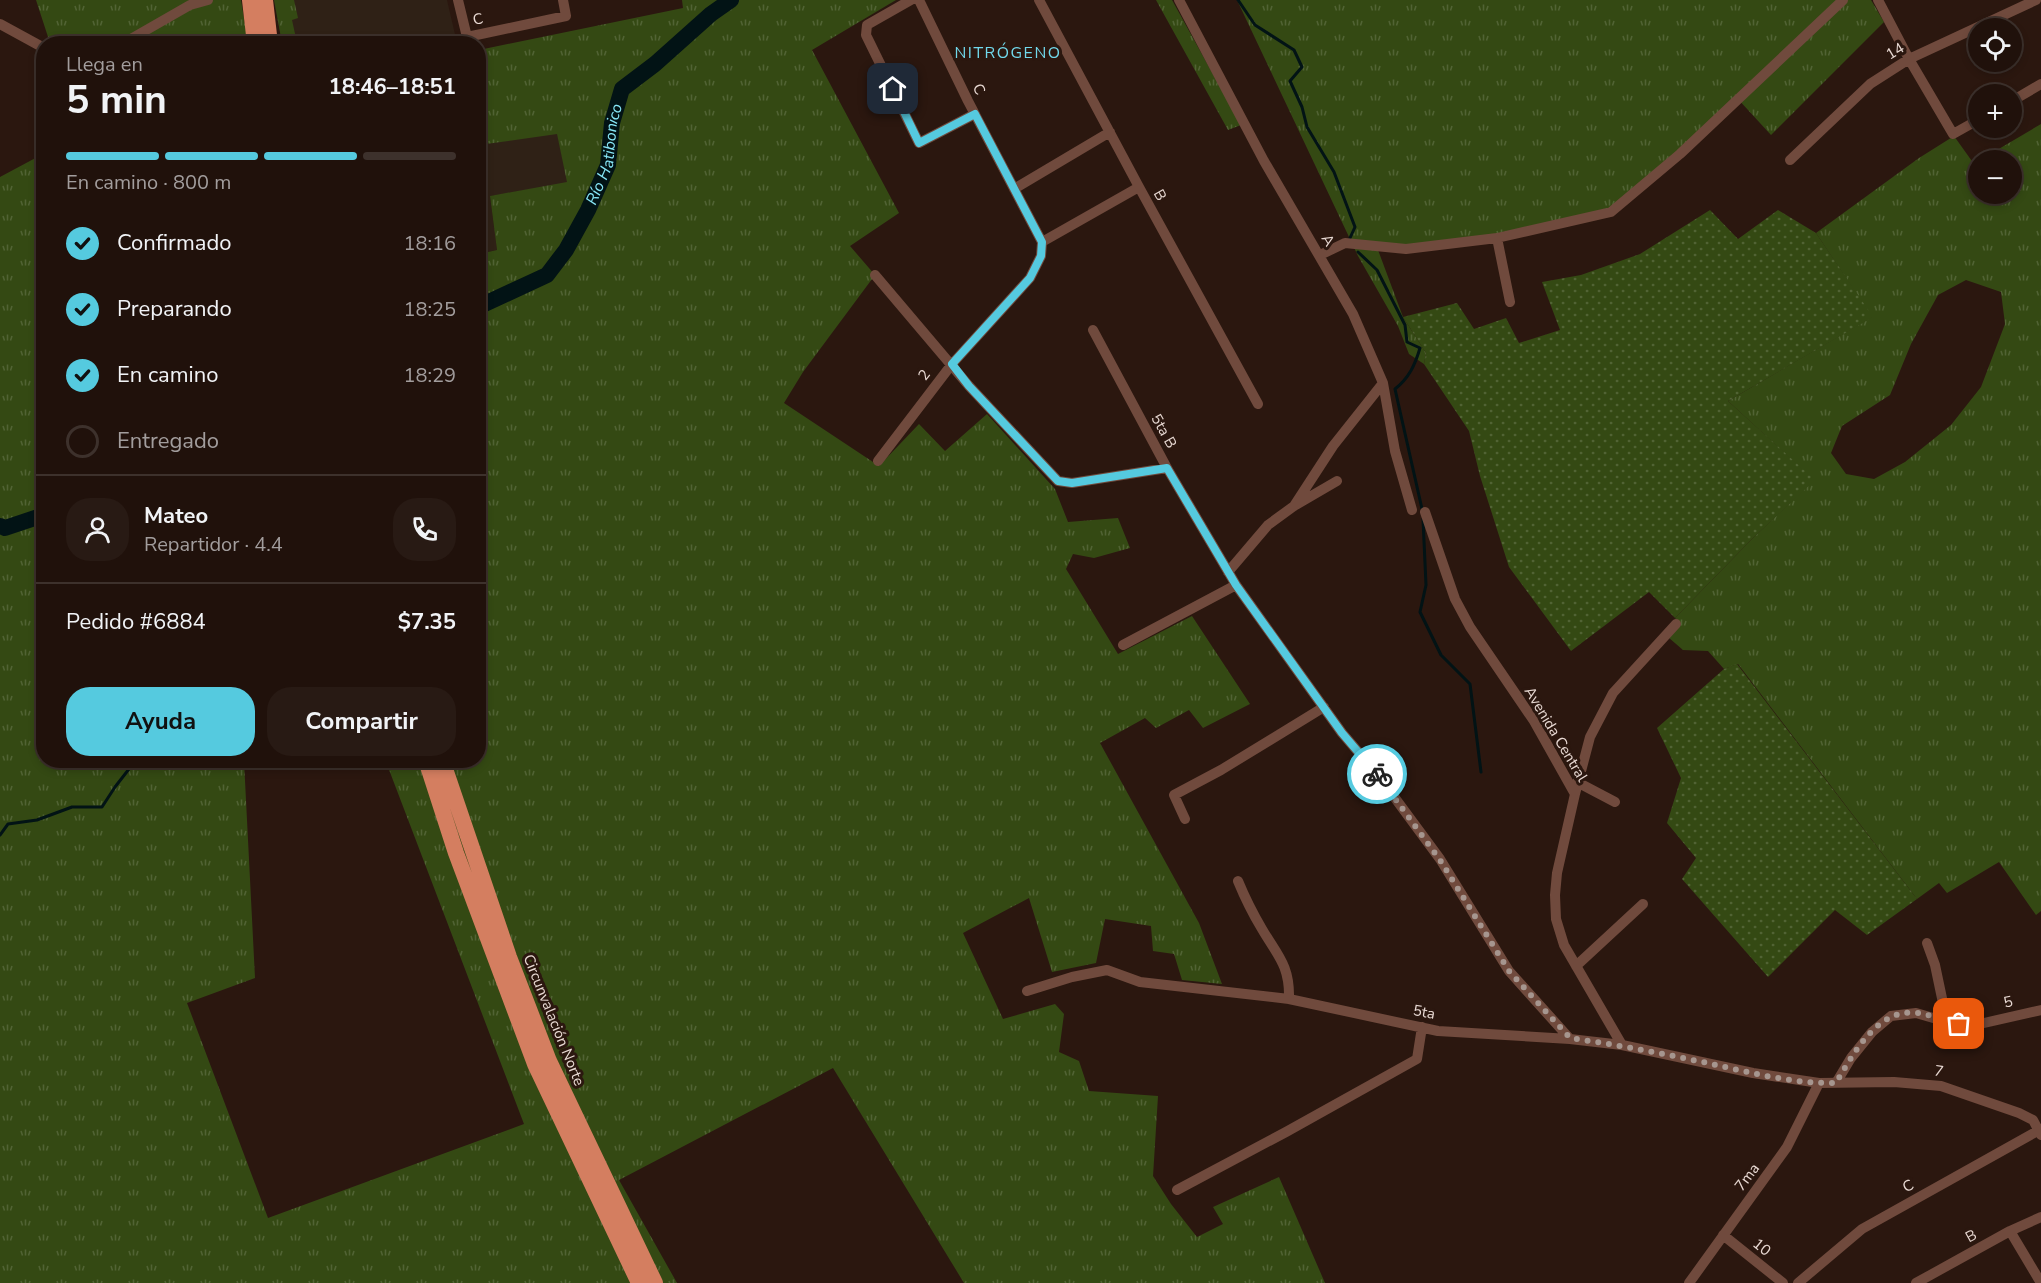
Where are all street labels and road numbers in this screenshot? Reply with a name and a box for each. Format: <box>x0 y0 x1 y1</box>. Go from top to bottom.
street label: C <box>471 8 485 30</box>
street label: 14 <box>1882 38 1908 64</box>
street label: C <box>968 80 990 98</box>
street label: B <box>1149 186 1171 204</box>
street label: A <box>1317 230 1339 250</box>
street label: 2 <box>913 365 935 385</box>
street label: 5ta B <box>1146 410 1182 452</box>
street label: Avenida Central <box>1520 683 1593 786</box>
street label: Circunvalación Norte <box>518 951 590 1089</box>
street label: 5 <box>2002 991 2014 1013</box>
street label: 5ta <box>1411 1000 1437 1024</box>
street label: 7 <box>1933 1060 1945 1082</box>
street label: 7ma <box>1730 1159 1764 1195</box>
street label: C <box>1899 1175 1917 1197</box>
street label: B <box>1962 1225 1980 1247</box>
street label: 10 <box>1749 1234 1775 1260</box>

